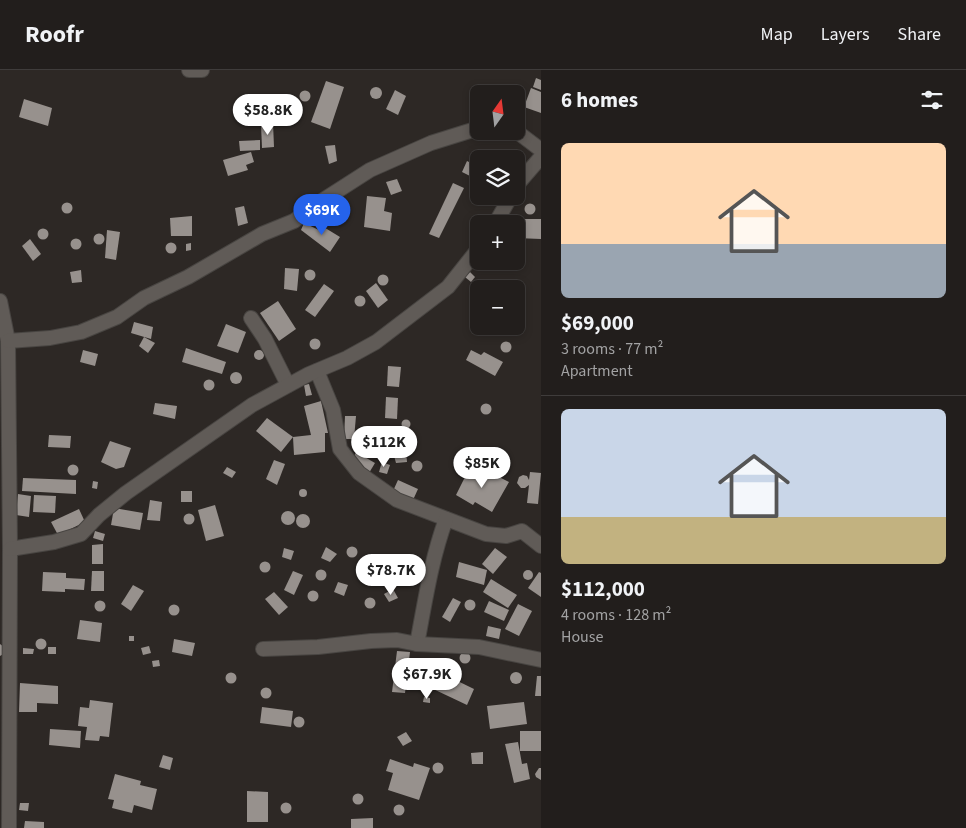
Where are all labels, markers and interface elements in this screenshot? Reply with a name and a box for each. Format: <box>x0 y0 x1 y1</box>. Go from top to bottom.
text: Roofr <box>25 17 84 52</box>
text: Map <box>761 22 793 47</box>
text: Layers <box>821 22 870 47</box>
text: Share <box>898 22 941 47</box>
north arrow <box>470 85 525 140</box>
map controls <box>470 85 525 335</box>
text: 6 homes <box>561 85 638 115</box>
icon: filters <box>918 86 946 114</box>
pin: $58.8K <box>227 93 309 136</box>
text: $58.8K <box>244 99 292 121</box>
button: layers <box>470 150 525 205</box>
icon: home <box>709 176 799 266</box>
pin: $69K <box>292 194 352 236</box>
text: $69K <box>304 199 340 221</box>
button: + <box>470 215 525 270</box>
button: − <box>470 280 525 335</box>
text: $69,000 <box>561 308 634 338</box>
text: 3 rooms · 77 m² <box>561 338 663 360</box>
text: Apartment <box>561 360 633 382</box>
pin: $112K <box>349 426 419 468</box>
text: $112K <box>362 431 406 453</box>
icon: home <box>709 441 799 531</box>
pin: $85K <box>452 446 512 489</box>
text: $85K <box>464 452 500 474</box>
pin: $78.7K <box>350 554 432 596</box>
text: $78.7K <box>367 559 415 581</box>
text: $112,000 <box>561 574 645 604</box>
text: 4 rooms · 128 m² <box>561 604 671 626</box>
text: House <box>561 626 603 648</box>
pin: $67.9K <box>386 658 468 700</box>
text: $67.9K <box>403 663 451 685</box>

